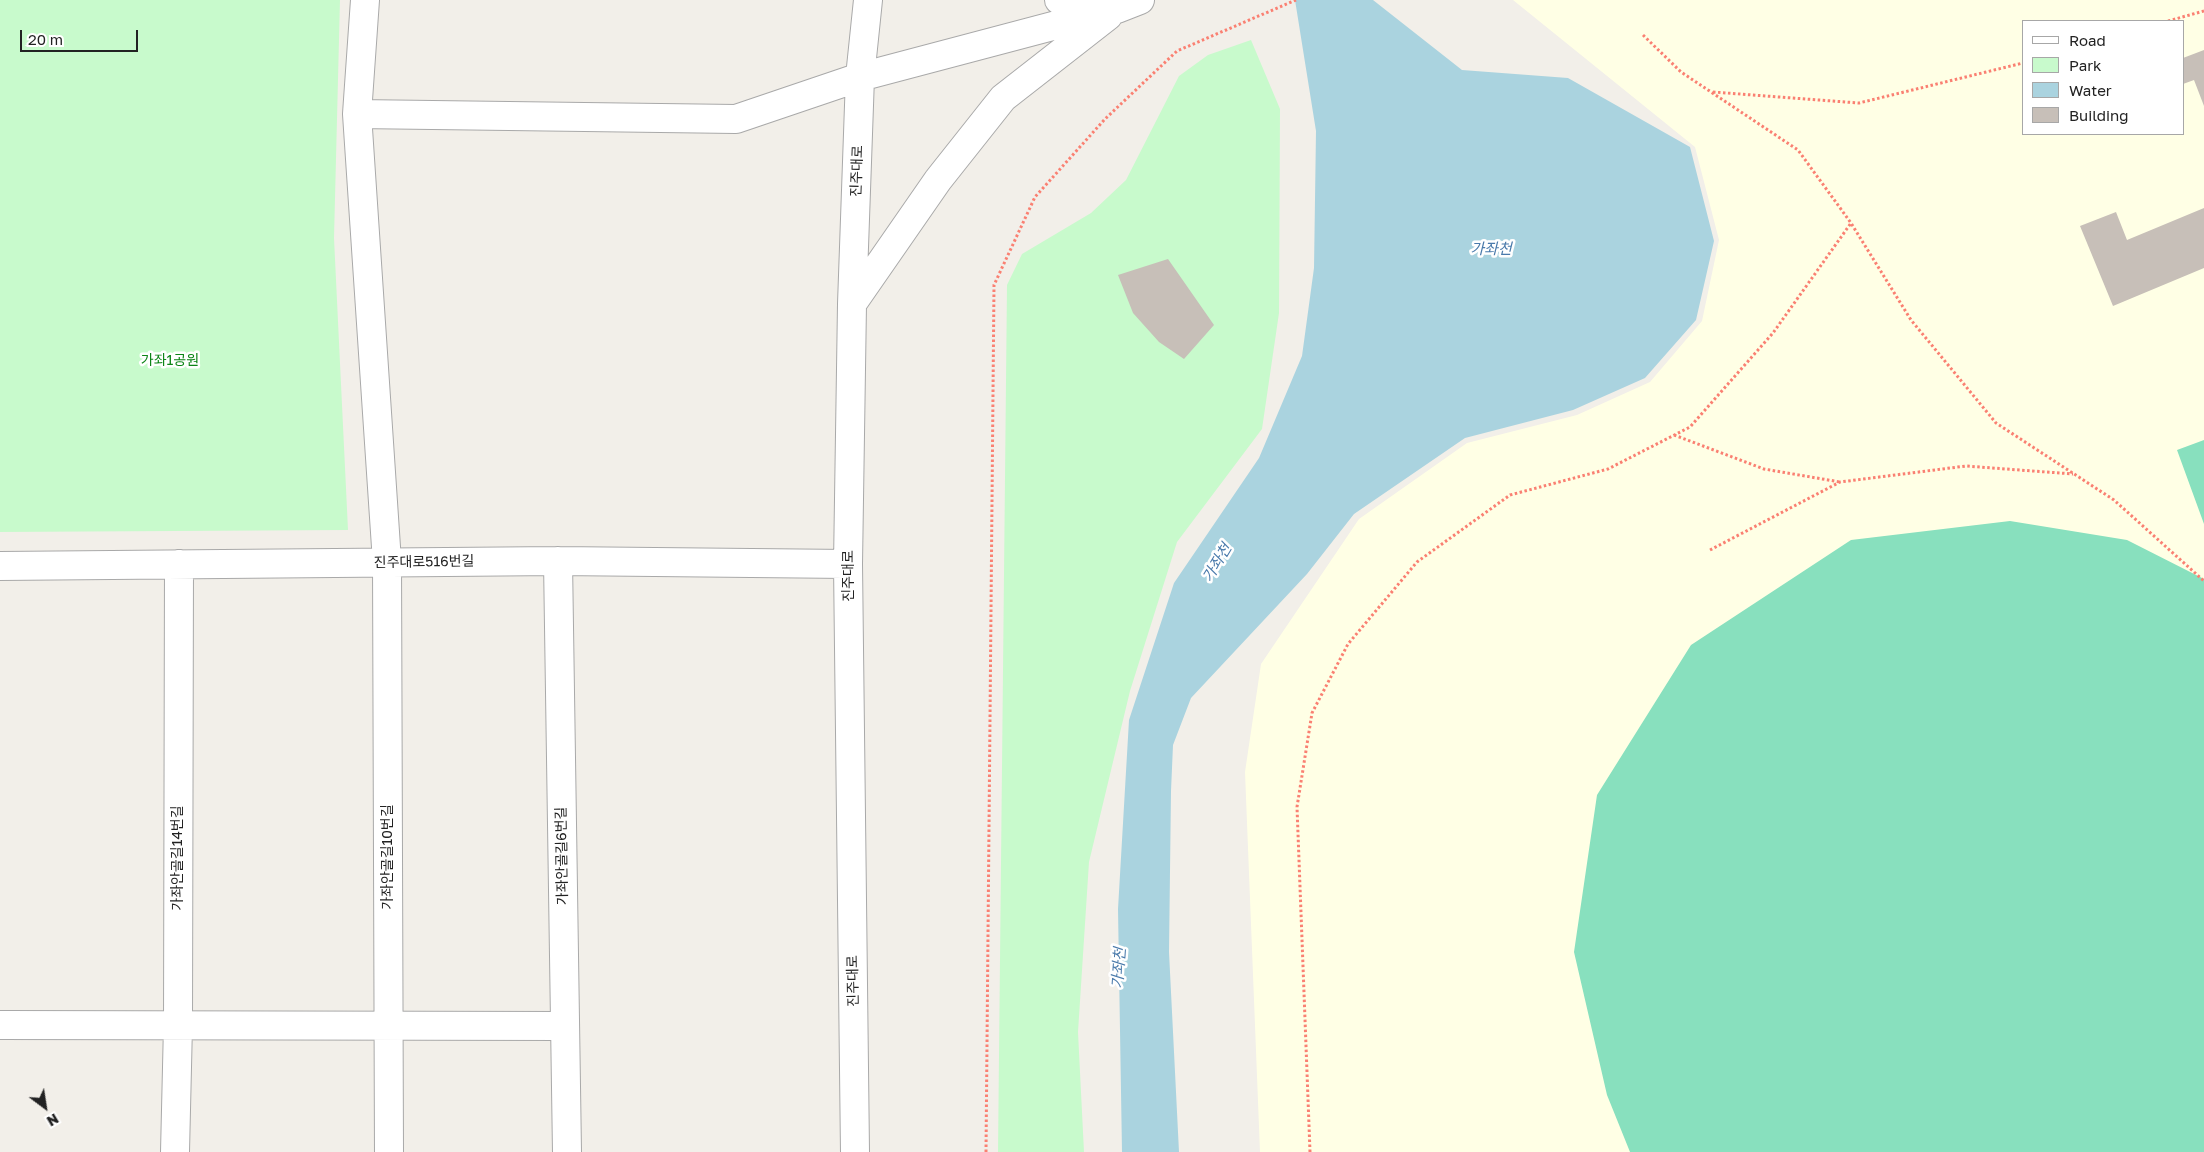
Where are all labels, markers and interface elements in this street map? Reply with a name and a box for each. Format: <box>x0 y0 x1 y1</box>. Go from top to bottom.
scale bar <box>22 20 140 52</box>
legend <box>2022 20 2184 135</box>
text: 20 m <box>28 30 63 48</box>
text: Road <box>2069 31 2106 49</box>
text: Park <box>2069 56 2101 74</box>
text: Water <box>2069 81 2112 99</box>
text: Building <box>2069 106 2129 124</box>
street label: 진주대로 <box>848 145 866 197</box>
water label: 가좌천 <box>1470 240 1512 258</box>
park label: 가좌1공원 <box>141 353 199 369</box>
water label: 가좌천 <box>1199 541 1235 585</box>
street label: 진주대로 <box>841 550 857 602</box>
street label: 진주대로516번길 <box>374 553 474 571</box>
street label: 가좌안골길10번길 <box>380 804 396 910</box>
street label: 가좌안골길14번길 <box>170 805 186 911</box>
street label: 가좌안골길6번길 <box>553 807 571 905</box>
water label: 가좌천 <box>1109 947 1129 989</box>
street label: 진주대로 <box>844 955 862 1007</box>
north arrow <box>20 1082 70 1132</box>
text: N <box>44 1110 62 1130</box>

